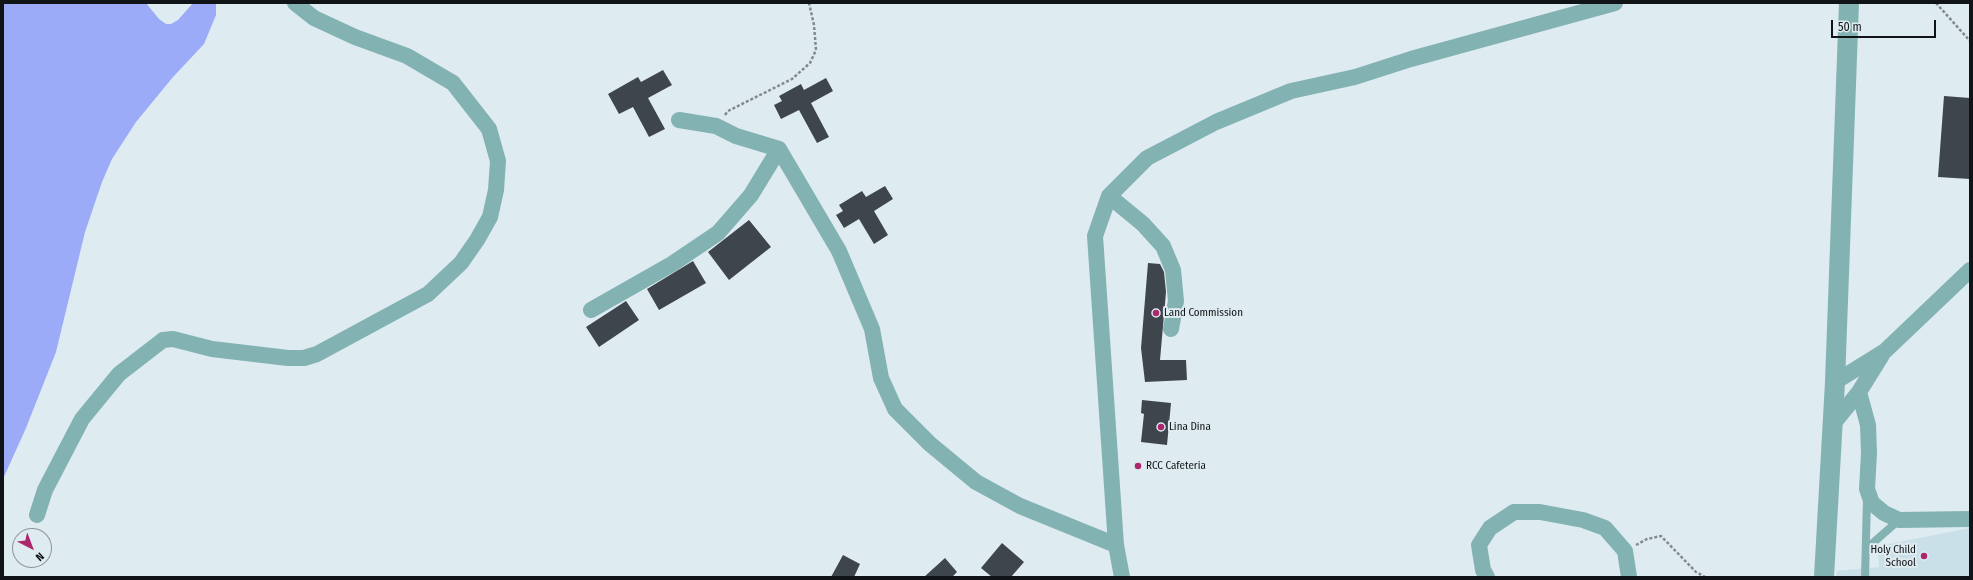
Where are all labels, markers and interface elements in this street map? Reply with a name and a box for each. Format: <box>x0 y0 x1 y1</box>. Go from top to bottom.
scale bar <box>1833 12 1938 38</box>
text: 50 m <box>1838 20 1862 34</box>
place label: Land Commission <box>1164 306 1243 320</box>
marker: Land Commission <box>1151 308 1161 318</box>
place label: Lina Dina <box>1169 420 1211 434</box>
marker: Lina Dina <box>1156 422 1166 432</box>
place label: RCC Cafeteria <box>1146 459 1206 473</box>
marker: RCC Cafeteria <box>1133 461 1143 471</box>
north arrow <box>12 528 52 568</box>
place label: Holy Child School <box>1870 543 1916 569</box>
text: N <box>33 550 46 564</box>
marker: Holy Child School <box>1919 551 1929 561</box>

